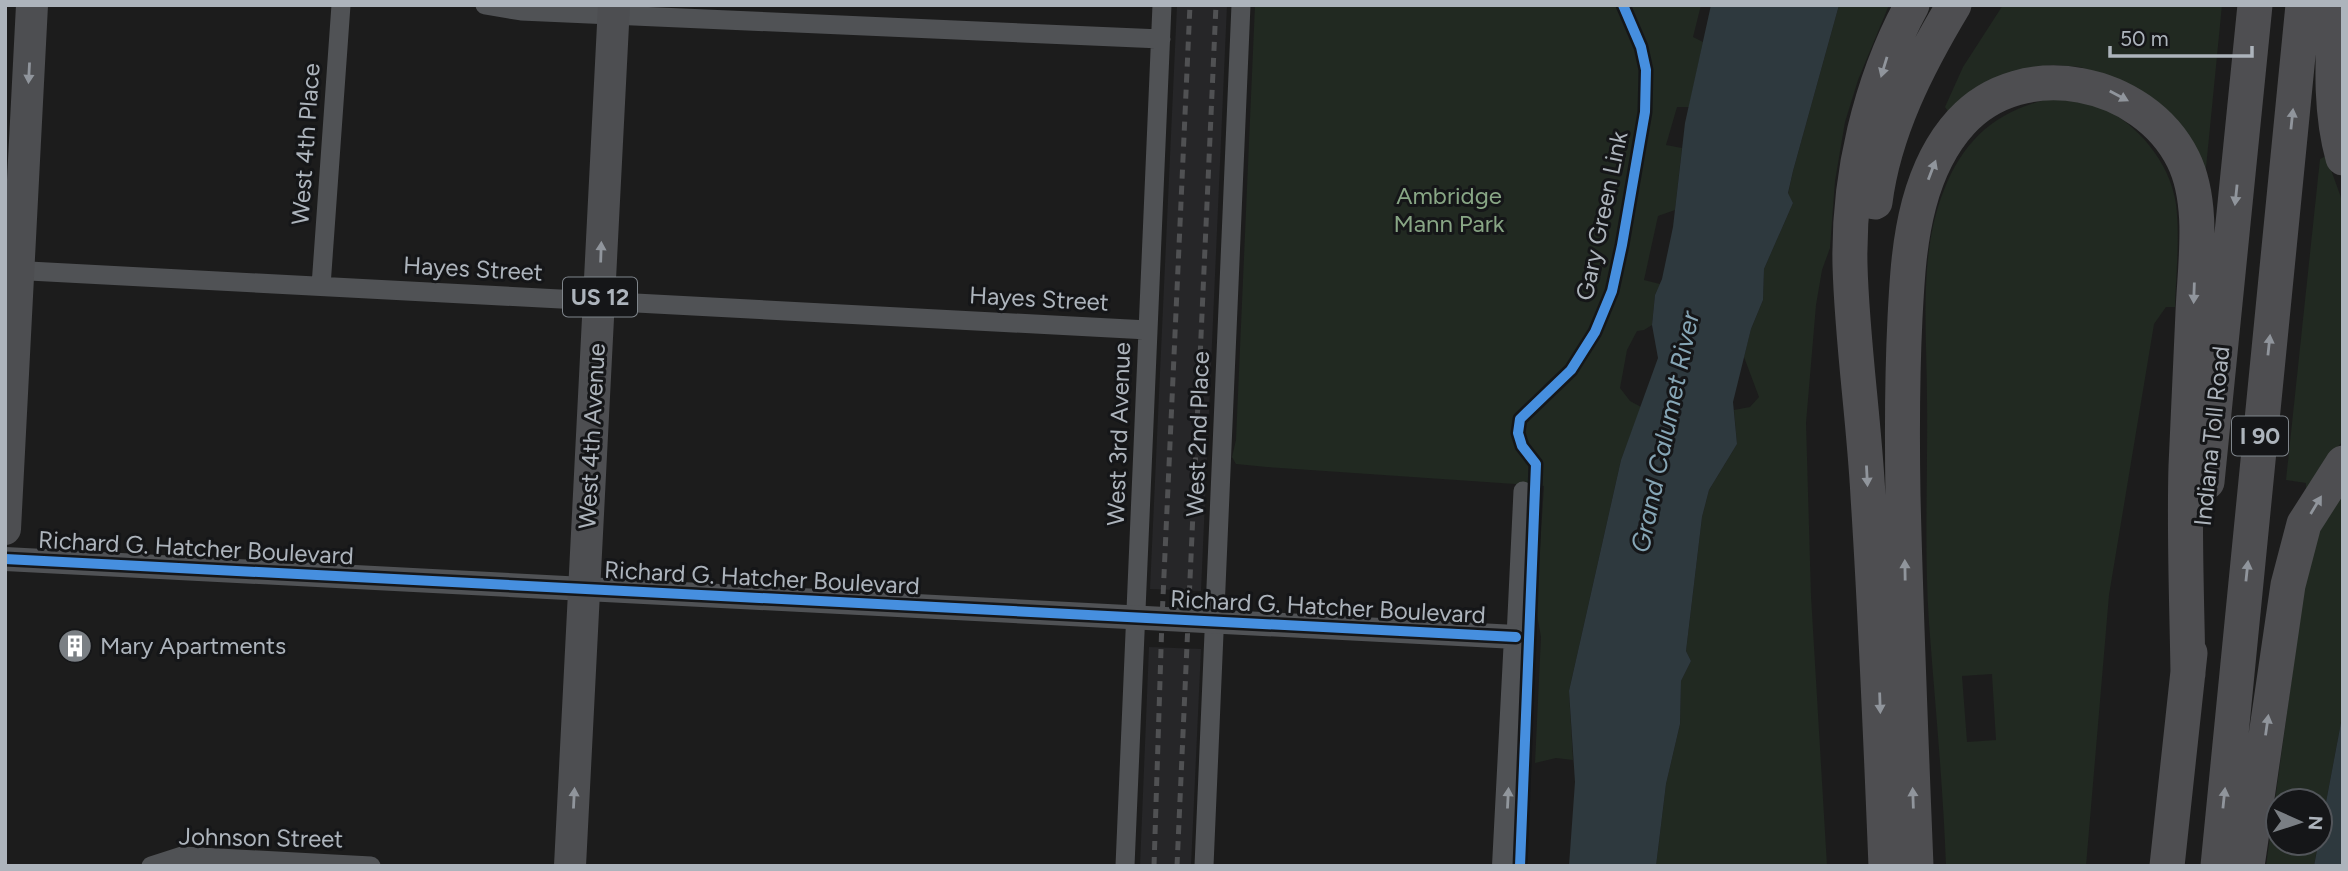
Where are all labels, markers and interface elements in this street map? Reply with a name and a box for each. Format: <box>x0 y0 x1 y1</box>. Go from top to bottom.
scale bar <box>2110 14 2252 58</box>
text: 50 m <box>2120 26 2169 51</box>
one-way arrow <box>1878 57 1888 78</box>
street label: West 4th Place <box>285 62 326 226</box>
one-way arrow <box>23 63 34 85</box>
one-way arrow <box>2109 90 2129 102</box>
one-way arrow <box>2286 107 2297 129</box>
street label: Gary Green Link <box>1569 128 1634 303</box>
one-way arrow <box>1926 160 1937 181</box>
park label: Ambridge Mann Park <box>1394 181 1505 238</box>
one-way arrow <box>2230 184 2241 206</box>
one-way arrow <box>596 241 607 263</box>
street label: Hayes Street <box>402 250 544 287</box>
road number: US 12 <box>563 278 637 316</box>
street label: Hayes Street <box>968 280 1110 317</box>
one-way arrow <box>2189 282 2200 304</box>
water label: Grand Calumet River <box>1624 307 1706 556</box>
one-way arrow <box>2264 334 2275 356</box>
street label: West 4th Avenue <box>572 342 611 530</box>
street label: West 3rd Avenue <box>1101 342 1136 526</box>
street label: Indiana Toll Road <box>2188 345 2235 527</box>
street label: West 2nd Place <box>1180 351 1215 517</box>
road number: I 90 <box>2232 416 2288 456</box>
one-way arrow <box>1862 465 1873 487</box>
one-way arrow <box>2310 495 2322 514</box>
street label: Richard G. Hatcher Boulevard <box>38 525 355 570</box>
street label: Richard G. Hatcher Boulevard <box>604 555 921 600</box>
one-way arrow <box>1899 559 1911 581</box>
one-way arrow <box>2242 560 2253 582</box>
street label: Richard G. Hatcher Boulevard <box>1170 584 1487 629</box>
building icon: Mary Apartments <box>56 627 94 665</box>
place label: Mary Apartments <box>100 631 286 660</box>
one-way arrow <box>1874 692 1885 714</box>
one-way arrow <box>2261 714 2272 736</box>
one-way arrow <box>568 786 579 808</box>
one-way arrow <box>1503 786 1514 808</box>
one-way arrow <box>1908 786 1919 808</box>
one-way arrow <box>2219 787 2230 809</box>
north arrow <box>2264 787 2334 857</box>
text: N <box>2304 815 2327 831</box>
street label: Johnson Street <box>178 822 344 853</box>

